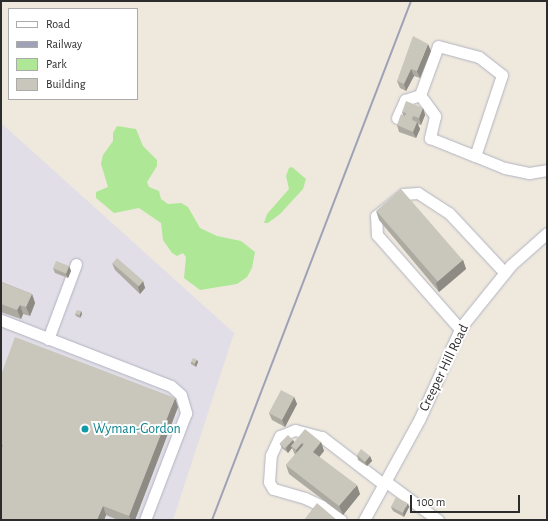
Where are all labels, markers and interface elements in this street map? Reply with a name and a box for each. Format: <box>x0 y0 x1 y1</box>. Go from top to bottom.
legend <box>8 8 138 100</box>
text: Road <box>46 18 70 30</box>
text: Railway <box>46 38 82 50</box>
text: Park <box>46 58 67 70</box>
text: Building <box>46 78 86 90</box>
street label: Creeper Hill Road <box>416 322 472 414</box>
place label: Wyman-Gordon <box>93 421 181 437</box>
marker: Wyman-Gordon <box>80 424 90 434</box>
scale bar <box>412 487 522 513</box>
text: 100 m <box>417 496 445 508</box>

